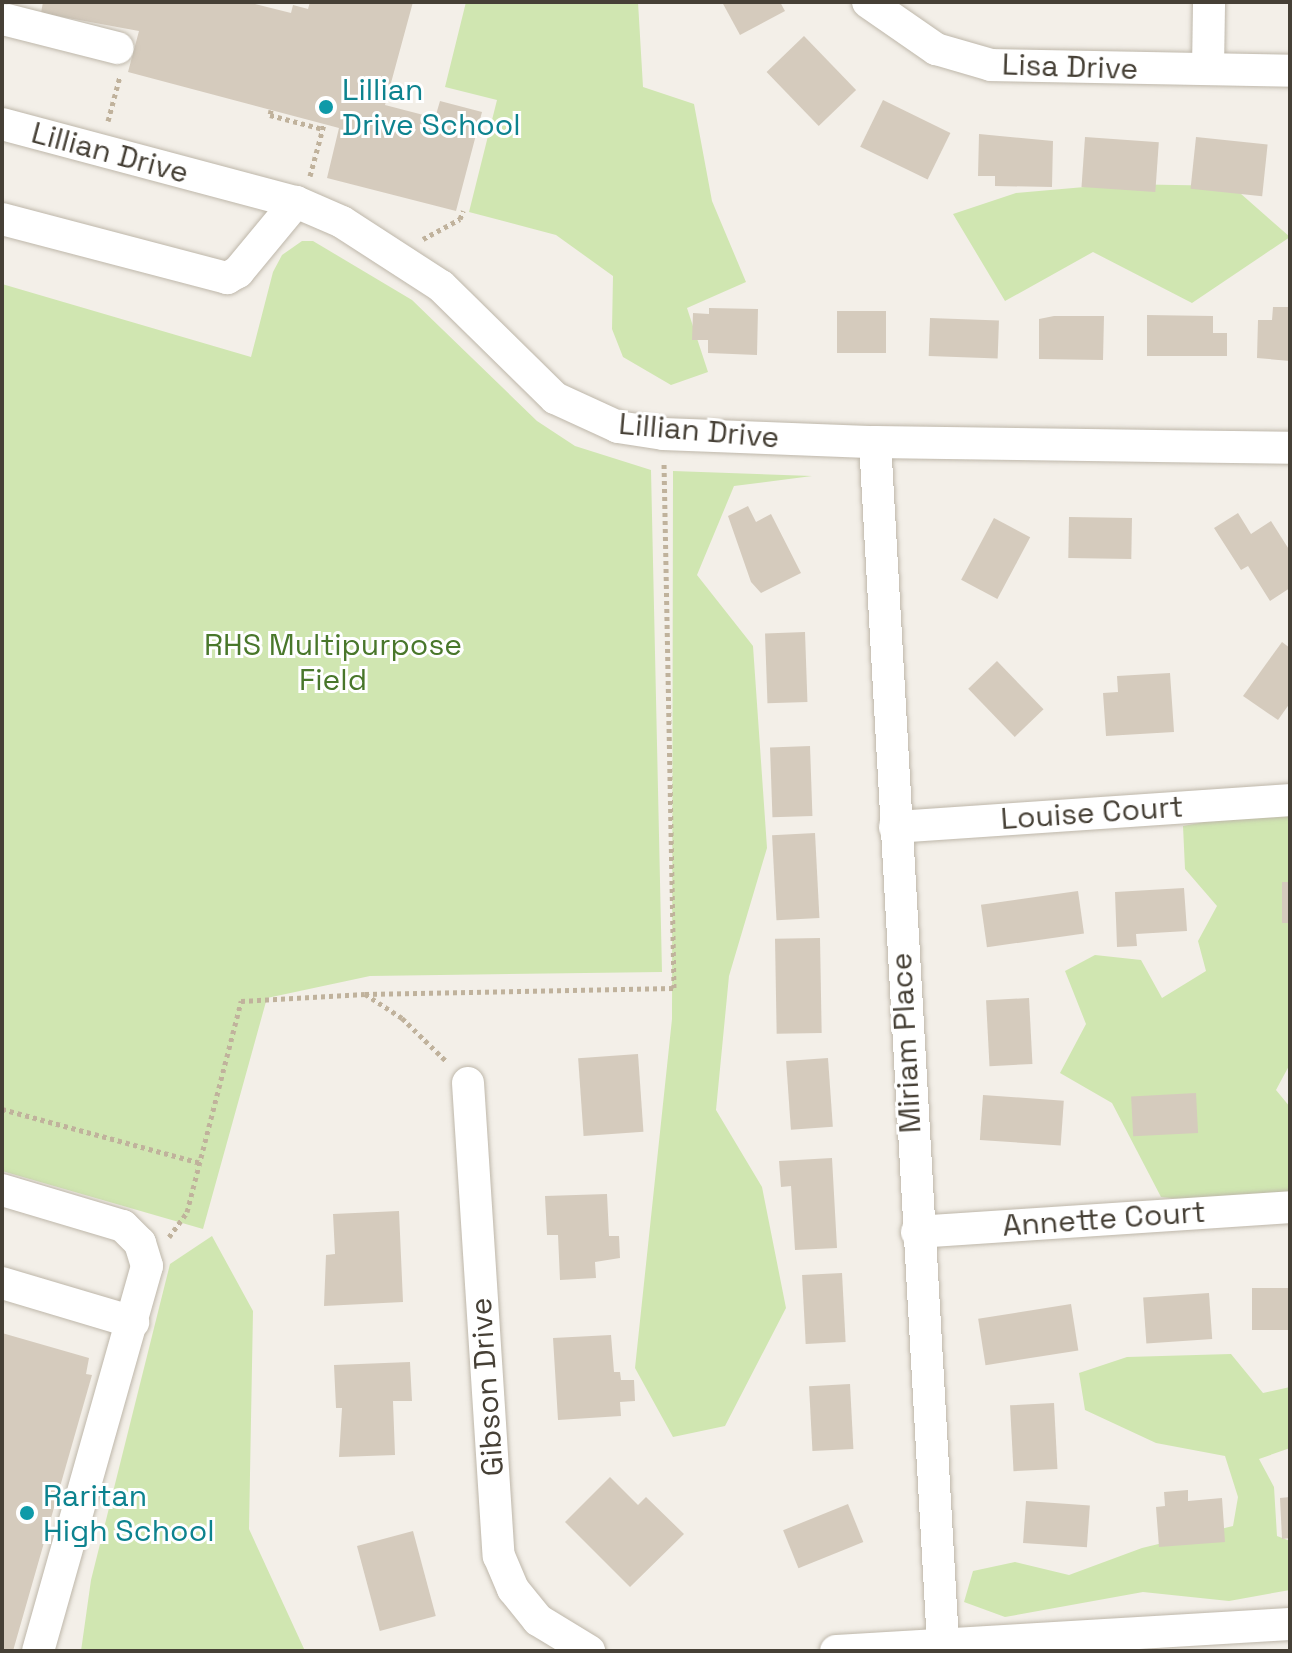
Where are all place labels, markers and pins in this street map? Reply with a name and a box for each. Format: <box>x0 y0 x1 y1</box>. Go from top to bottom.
place label: Lillian Drive School <box>342 72 521 142</box>
marker: Lillian Drive School <box>317 98 335 116</box>
place label: Raritan High School <box>43 1478 215 1548</box>
marker: Raritan High School <box>18 1504 36 1522</box>

